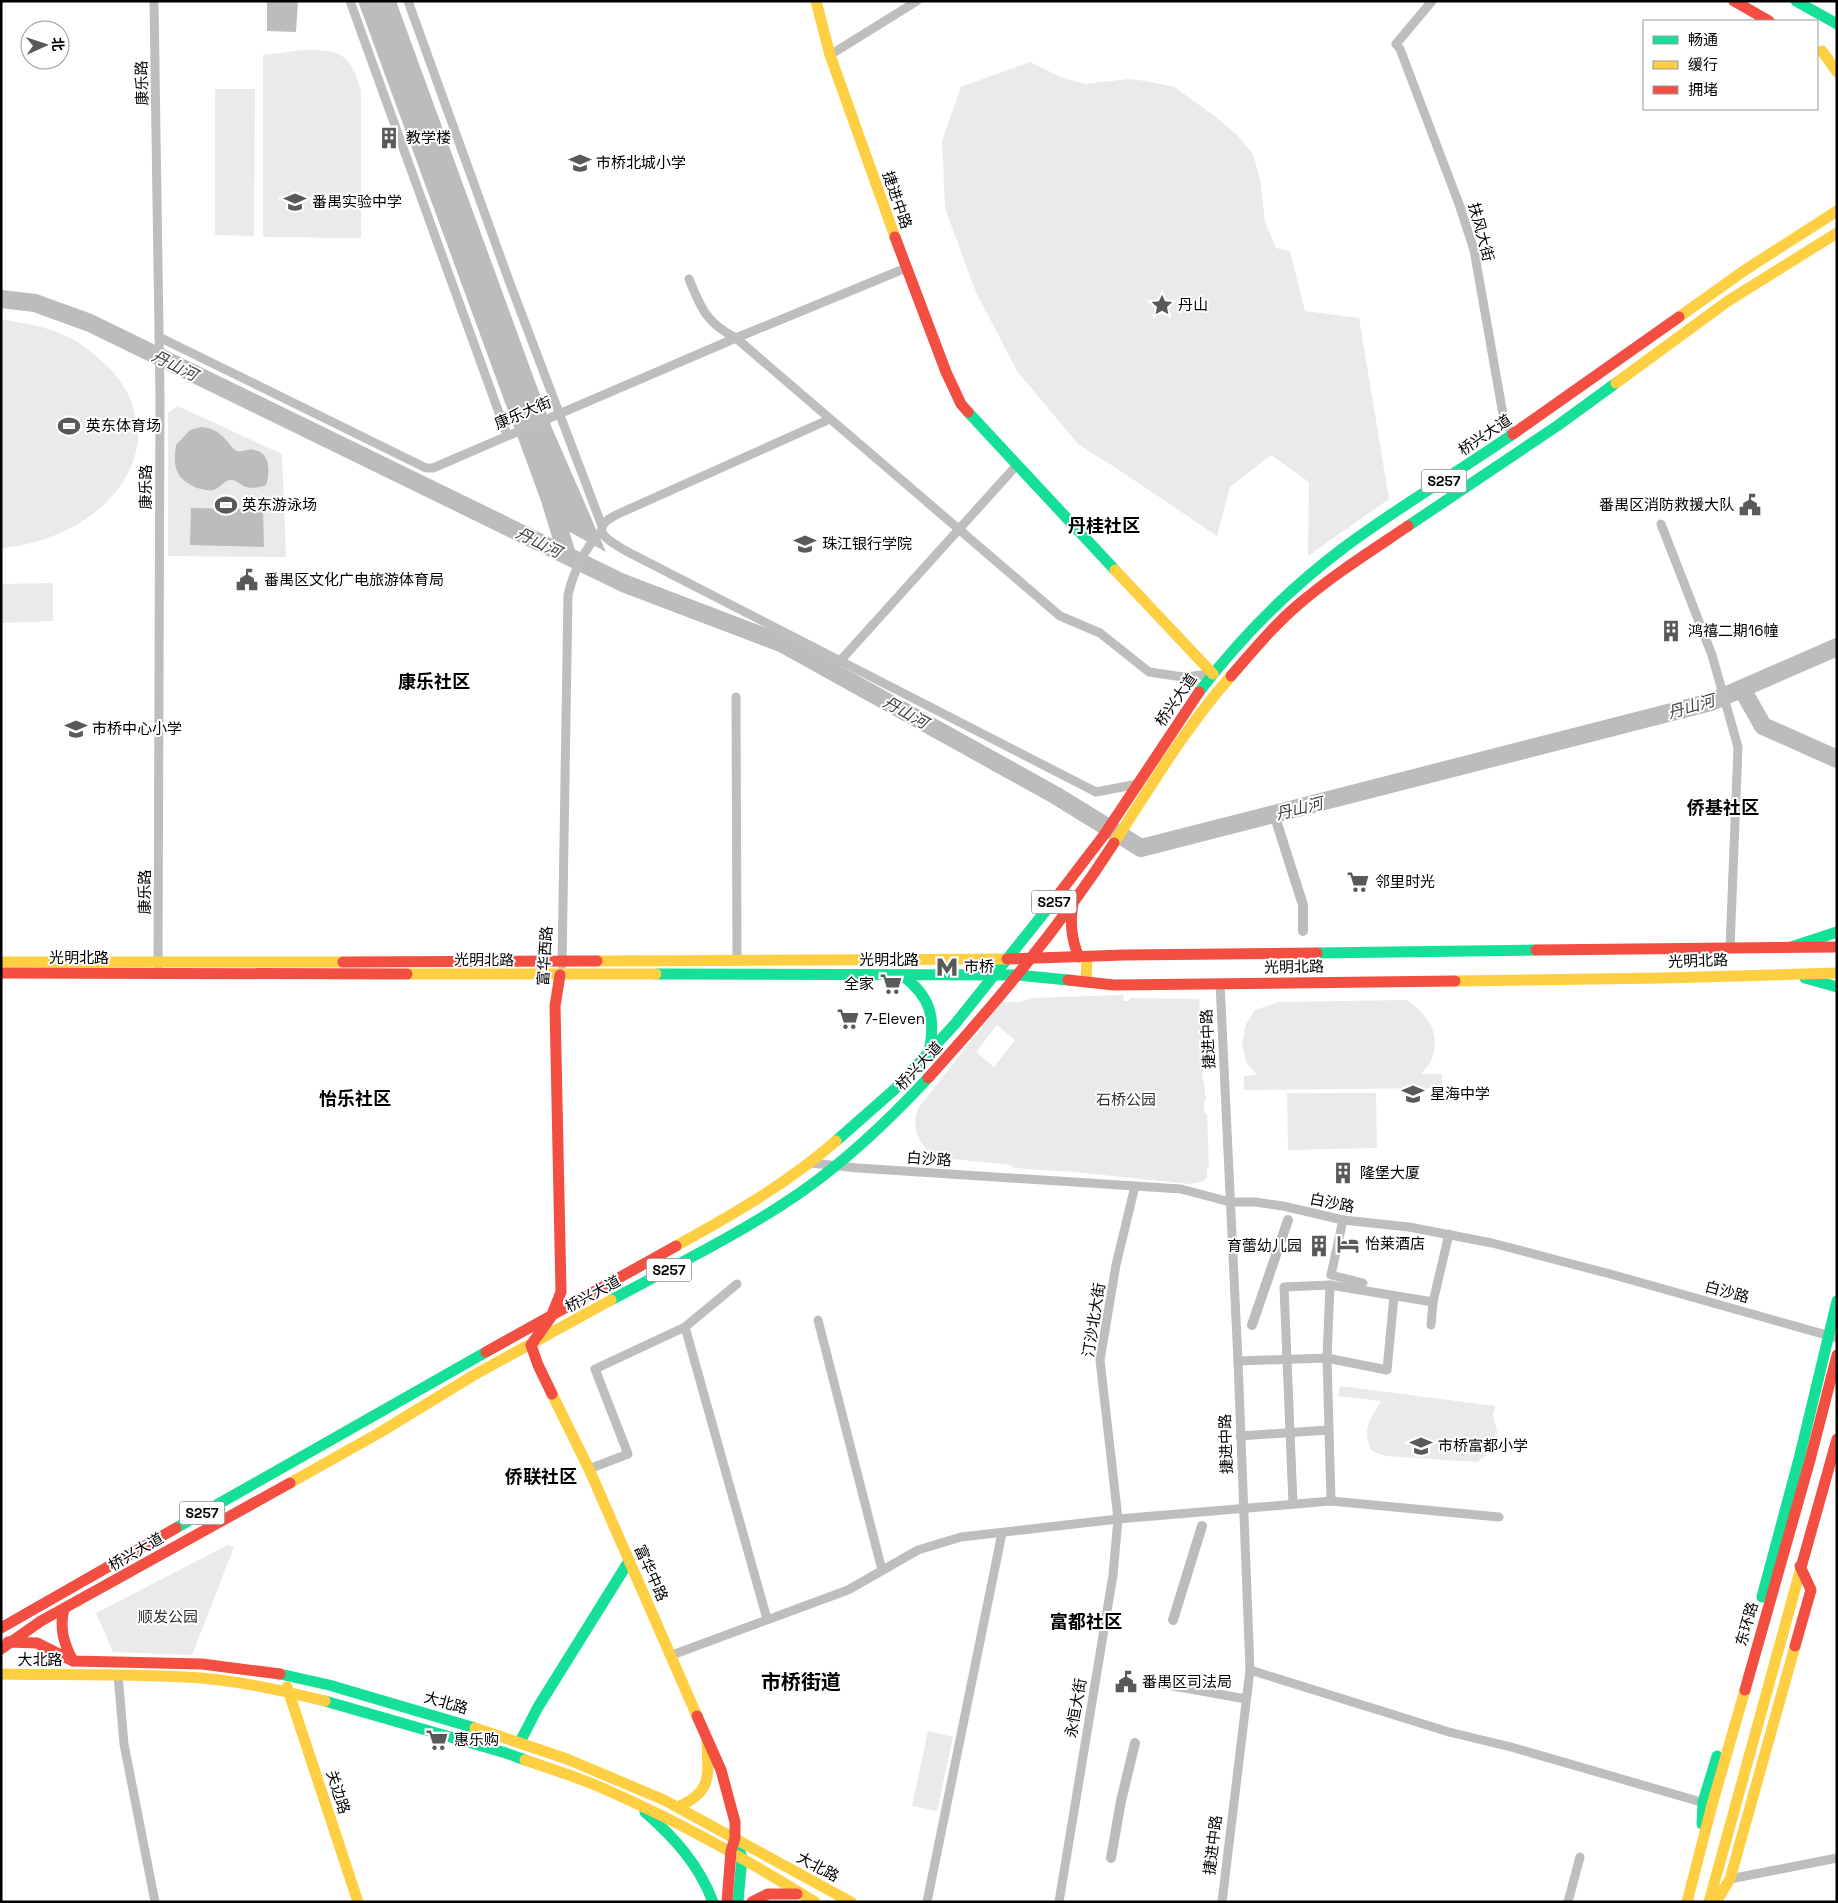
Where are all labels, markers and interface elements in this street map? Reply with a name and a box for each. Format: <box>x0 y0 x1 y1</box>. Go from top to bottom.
north arrow <box>20 20 70 70</box>
legend <box>1643 20 1818 110</box>
text: 畅通 <box>1688 30 1718 49</box>
text: 北 <box>49 37 67 52</box>
text: 缓行 <box>1688 55 1718 74</box>
street label: 康乐路 <box>132 60 151 106</box>
text: 拥堵 <box>1688 80 1718 99</box>
building icon: 教学楼 <box>376 125 402 151</box>
place label: 教学楼 <box>406 128 451 147</box>
school or university icon: 市桥北城小学 <box>567 150 593 176</box>
place label: 市桥北城小学 <box>596 153 686 172</box>
street label: 捷进中路 <box>879 168 916 231</box>
school or university icon: 番禺实验中学 <box>282 189 308 215</box>
place label: 番禺实验中学 <box>312 192 402 211</box>
street label: 扶风大街 <box>1465 200 1498 263</box>
place icon: 丹山 <box>1149 292 1175 318</box>
place label: 丹山 <box>1178 295 1208 314</box>
water label: 丹山河 <box>149 345 204 387</box>
street label: 康乐大街 <box>491 392 554 433</box>
street label: 桥兴大道 <box>1455 410 1515 459</box>
sports icon: 英东体育场 <box>56 413 82 439</box>
place label: 英东体育场 <box>86 416 161 435</box>
street label: 康乐路 <box>136 464 155 510</box>
road number: S257 <box>1422 470 1466 492</box>
sports icon: 英东游泳场 <box>213 492 239 518</box>
public building icon: 番禺区消防救援大队 <box>1737 492 1763 518</box>
place label: 英东游泳场 <box>242 495 317 514</box>
place label: 番禺区消防救援大队 <box>1599 495 1734 514</box>
district label: 丹桂社区 <box>1068 514 1140 537</box>
water label: 丹山河 <box>513 522 568 564</box>
school or university icon: 珠江银行学院 <box>792 531 818 557</box>
place label: 珠江银行学院 <box>822 534 912 553</box>
public building icon: 番禺区文化广电旅游体育局 <box>234 567 260 593</box>
place label: 番禺区文化广电旅游体育局 <box>264 570 444 589</box>
building icon: 鸿禧二期16幢 <box>1658 618 1684 644</box>
place label: 鸿禧二期16幢 <box>1688 621 1778 640</box>
district label: 康乐社区 <box>398 670 470 693</box>
street label: 桥兴大道 <box>1151 670 1201 730</box>
water label: 丹山河 <box>1665 689 1720 723</box>
water label: 丹山河 <box>880 692 934 735</box>
school or university icon: 市桥中心小学 <box>63 716 89 742</box>
place label: 市桥中心小学 <box>92 719 182 738</box>
water label: 丹山河 <box>1273 792 1328 824</box>
district label: 侨基社区 <box>1687 796 1759 819</box>
street label: 康乐路 <box>135 869 154 915</box>
supermarket icon: 邻里时光 <box>1345 869 1371 895</box>
place label: 邻里时光 <box>1375 872 1435 891</box>
road number: S257 <box>1032 890 1076 914</box>
street label: 富华西路 <box>533 925 556 987</box>
street label: 光明北路 <box>49 948 109 967</box>
street label: 光明北路 <box>454 949 514 970</box>
street label: 光明北路 <box>859 950 919 969</box>
street label: 光明北路 <box>1668 950 1728 971</box>
metro station icon: 市桥 <box>934 954 960 980</box>
street label: 光明北路 <box>1264 956 1324 977</box>
place label: 市桥 <box>964 957 994 976</box>
supermarket icon: 全家 <box>878 971 904 997</box>
place label: 全家 <box>844 974 874 993</box>
supermarket icon: 7-Eleven <box>835 1006 861 1032</box>
place label: 7-Eleven <box>864 1009 925 1028</box>
street label: 捷进中路 <box>1196 1009 1219 1069</box>
street label: 桥兴大道 <box>891 1037 946 1094</box>
school or university icon: 星海中学 <box>1400 1081 1426 1107</box>
place label: 星海中学 <box>1430 1084 1490 1103</box>
district label: 怡乐社区 <box>319 1087 391 1110</box>
park label: 石桥公园 <box>1096 1090 1156 1109</box>
street label: 白沙路 <box>906 1147 952 1170</box>
building icon: 隆堡大厦 <box>1330 1160 1356 1186</box>
place label: 隆堡大厦 <box>1360 1163 1420 1182</box>
street label: 白沙路 <box>1308 1189 1356 1216</box>
hotel icon: 怡莱酒店 <box>1335 1231 1361 1257</box>
building icon: 育蕾幼儿园 <box>1306 1233 1332 1259</box>
place label: 怡莱酒店 <box>1365 1234 1425 1253</box>
place label: 育蕾幼儿园 <box>1227 1236 1302 1255</box>
road number: S257 <box>646 1258 692 1282</box>
street label: 桥兴大道 <box>562 1271 624 1316</box>
street label: 白沙路 <box>1703 1277 1751 1307</box>
street label: 汀沙北大街 <box>1078 1281 1109 1358</box>
street label: 捷进中路 <box>1215 1414 1236 1474</box>
school or university icon: 市桥富都小学 <box>1408 1433 1434 1459</box>
place label: 市桥富都小学 <box>1438 1436 1528 1455</box>
district label: 侨联社区 <box>505 1465 577 1488</box>
road number: S257 <box>180 1502 224 1525</box>
street label: 桥兴大道 <box>105 1528 166 1575</box>
street label: 富华中路 <box>631 1542 672 1604</box>
street label: 东环路 <box>1731 1600 1762 1648</box>
park label: 顺发公园 <box>138 1607 198 1626</box>
district label: 富都社区 <box>1050 1610 1122 1633</box>
street label: 大北路 <box>17 1650 63 1669</box>
district label: 市桥街道 <box>761 1669 841 1695</box>
public building icon: 番禺区司法局 <box>1113 1669 1139 1695</box>
place label: 番禺区司法局 <box>1142 1672 1232 1691</box>
street label: 永恒大街 <box>1061 1677 1090 1739</box>
street label: 大北路 <box>422 1687 470 1718</box>
supermarket icon: 惠乐购 <box>424 1727 450 1753</box>
place label: 惠乐购 <box>454 1730 499 1749</box>
street label: 关边路 <box>322 1768 354 1816</box>
street label: 捷进中路 <box>1199 1814 1226 1876</box>
street label: 大北路 <box>794 1848 843 1886</box>

